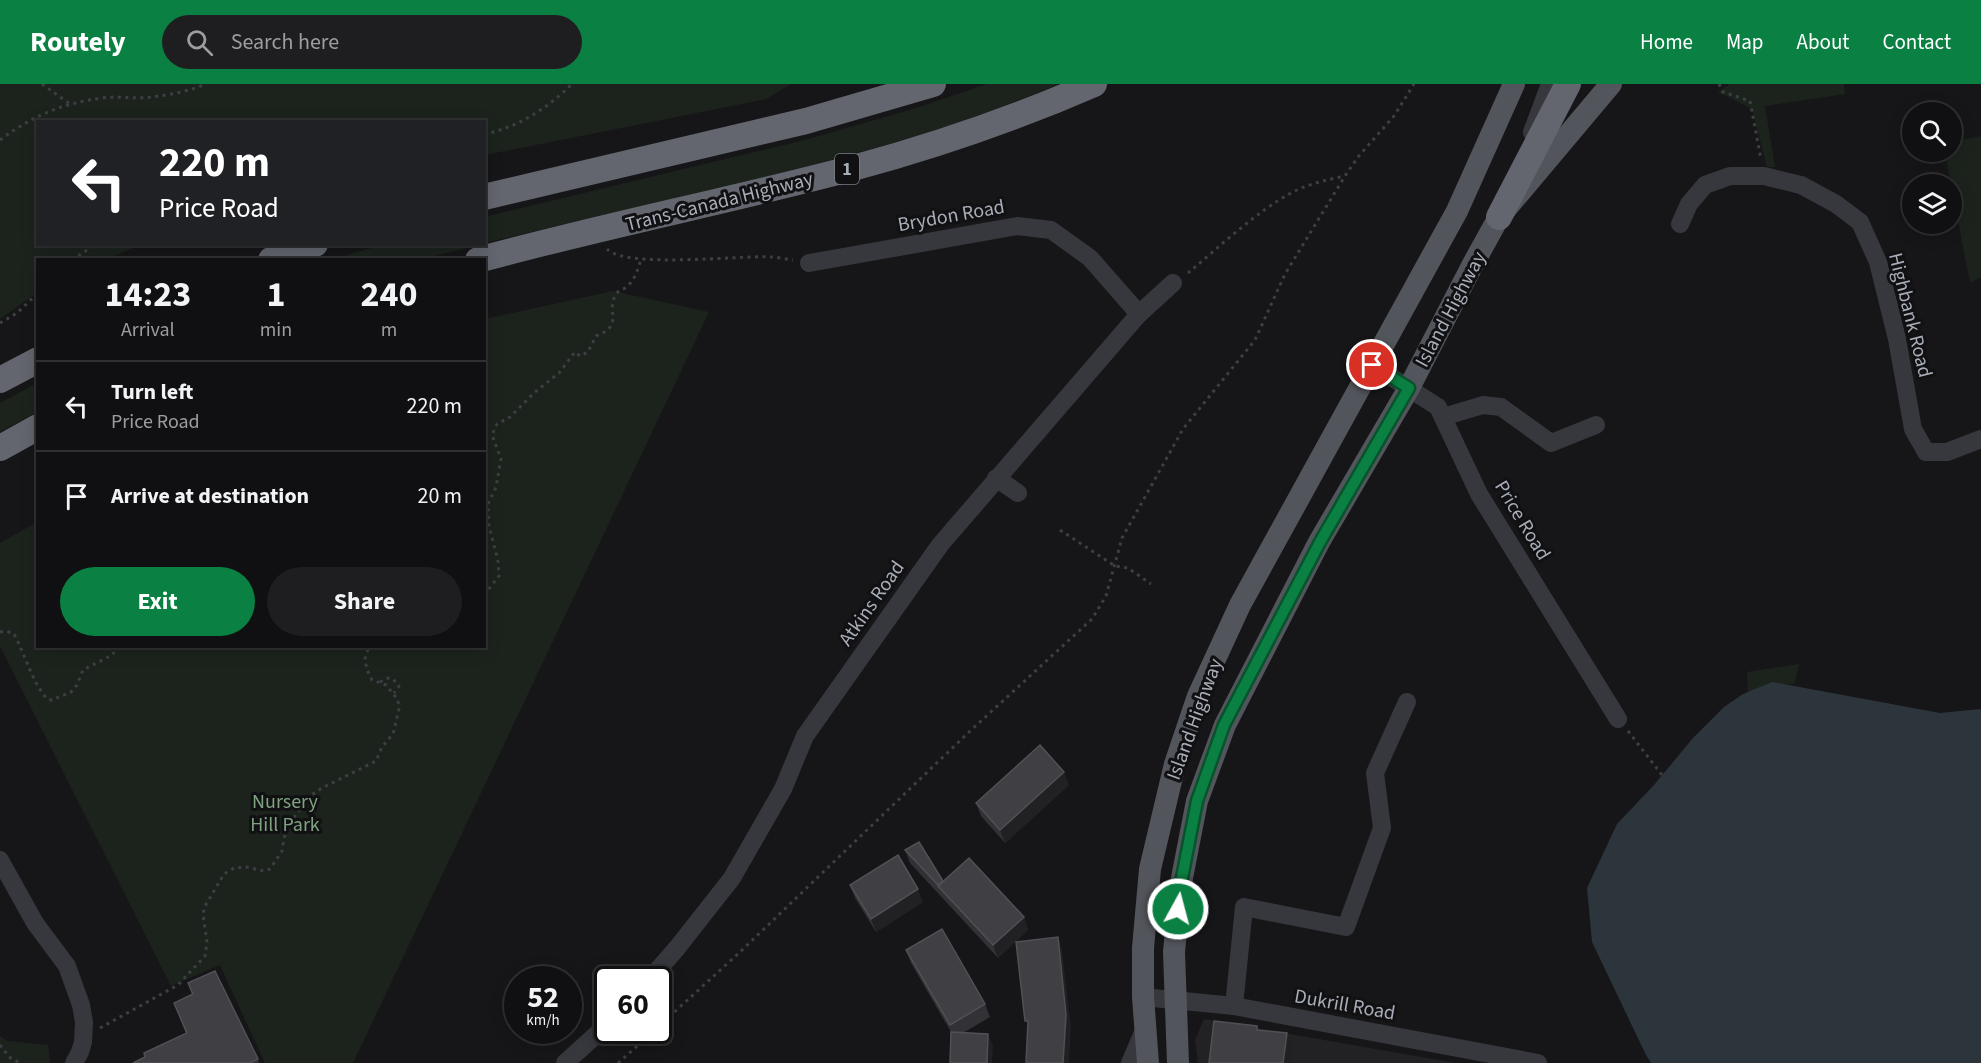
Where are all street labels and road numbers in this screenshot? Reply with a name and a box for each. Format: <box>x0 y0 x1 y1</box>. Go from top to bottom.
road number: 1 <box>835 154 859 184</box>
street label: Trans-Canada Highway <box>623 165 817 239</box>
street label: Brydon Road <box>895 193 1007 239</box>
street label: Island Highway <box>1409 246 1493 372</box>
street label: Highbank Road <box>1881 250 1939 381</box>
street label: Price Road <box>1487 475 1557 566</box>
street label: Atkins Road <box>832 555 912 652</box>
street label: Island Highway <box>1160 654 1230 784</box>
street label: Dukrill Road <box>1292 982 1398 1028</box>

